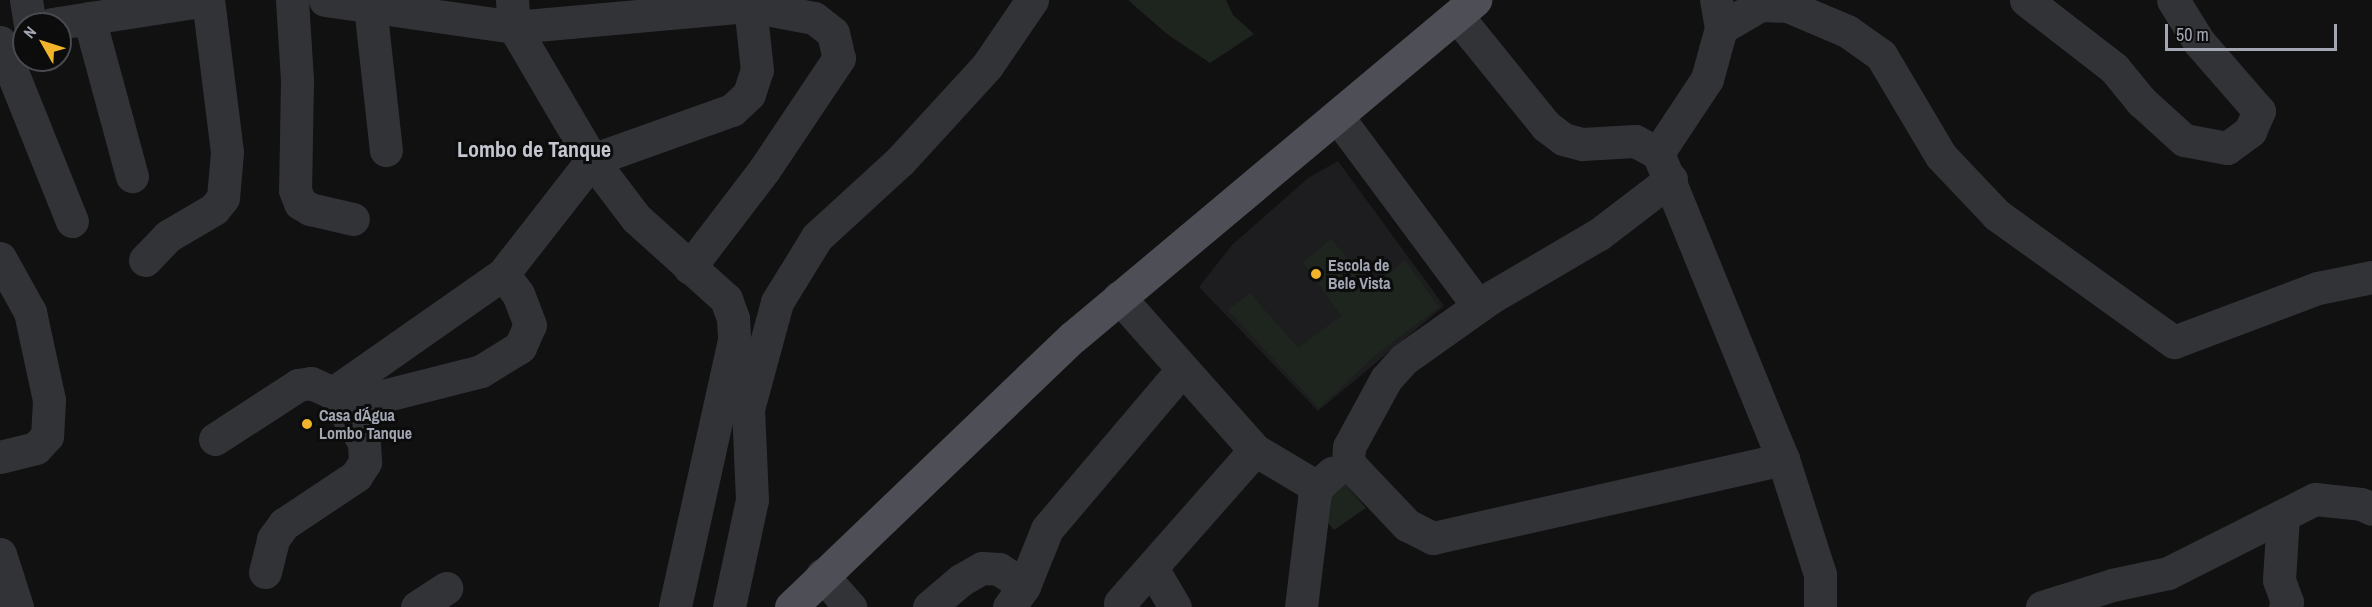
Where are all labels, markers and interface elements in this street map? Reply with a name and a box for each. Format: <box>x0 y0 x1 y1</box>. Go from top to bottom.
north arrow <box>12 12 72 72</box>
scale bar <box>2168 12 2340 50</box>
text: N <box>18 21 41 43</box>
text: 50 m <box>2176 22 2209 47</box>
district label: Lombo de Tanque <box>457 137 611 163</box>
place label: Escola de Bele Vista <box>1328 255 1390 293</box>
marker: Escola de Bele Vista <box>1309 267 1323 281</box>
place label: Casa d´Água Lombo Tanque <box>319 405 412 443</box>
marker: Casa d´Água Lombo Tanque <box>300 417 314 431</box>

